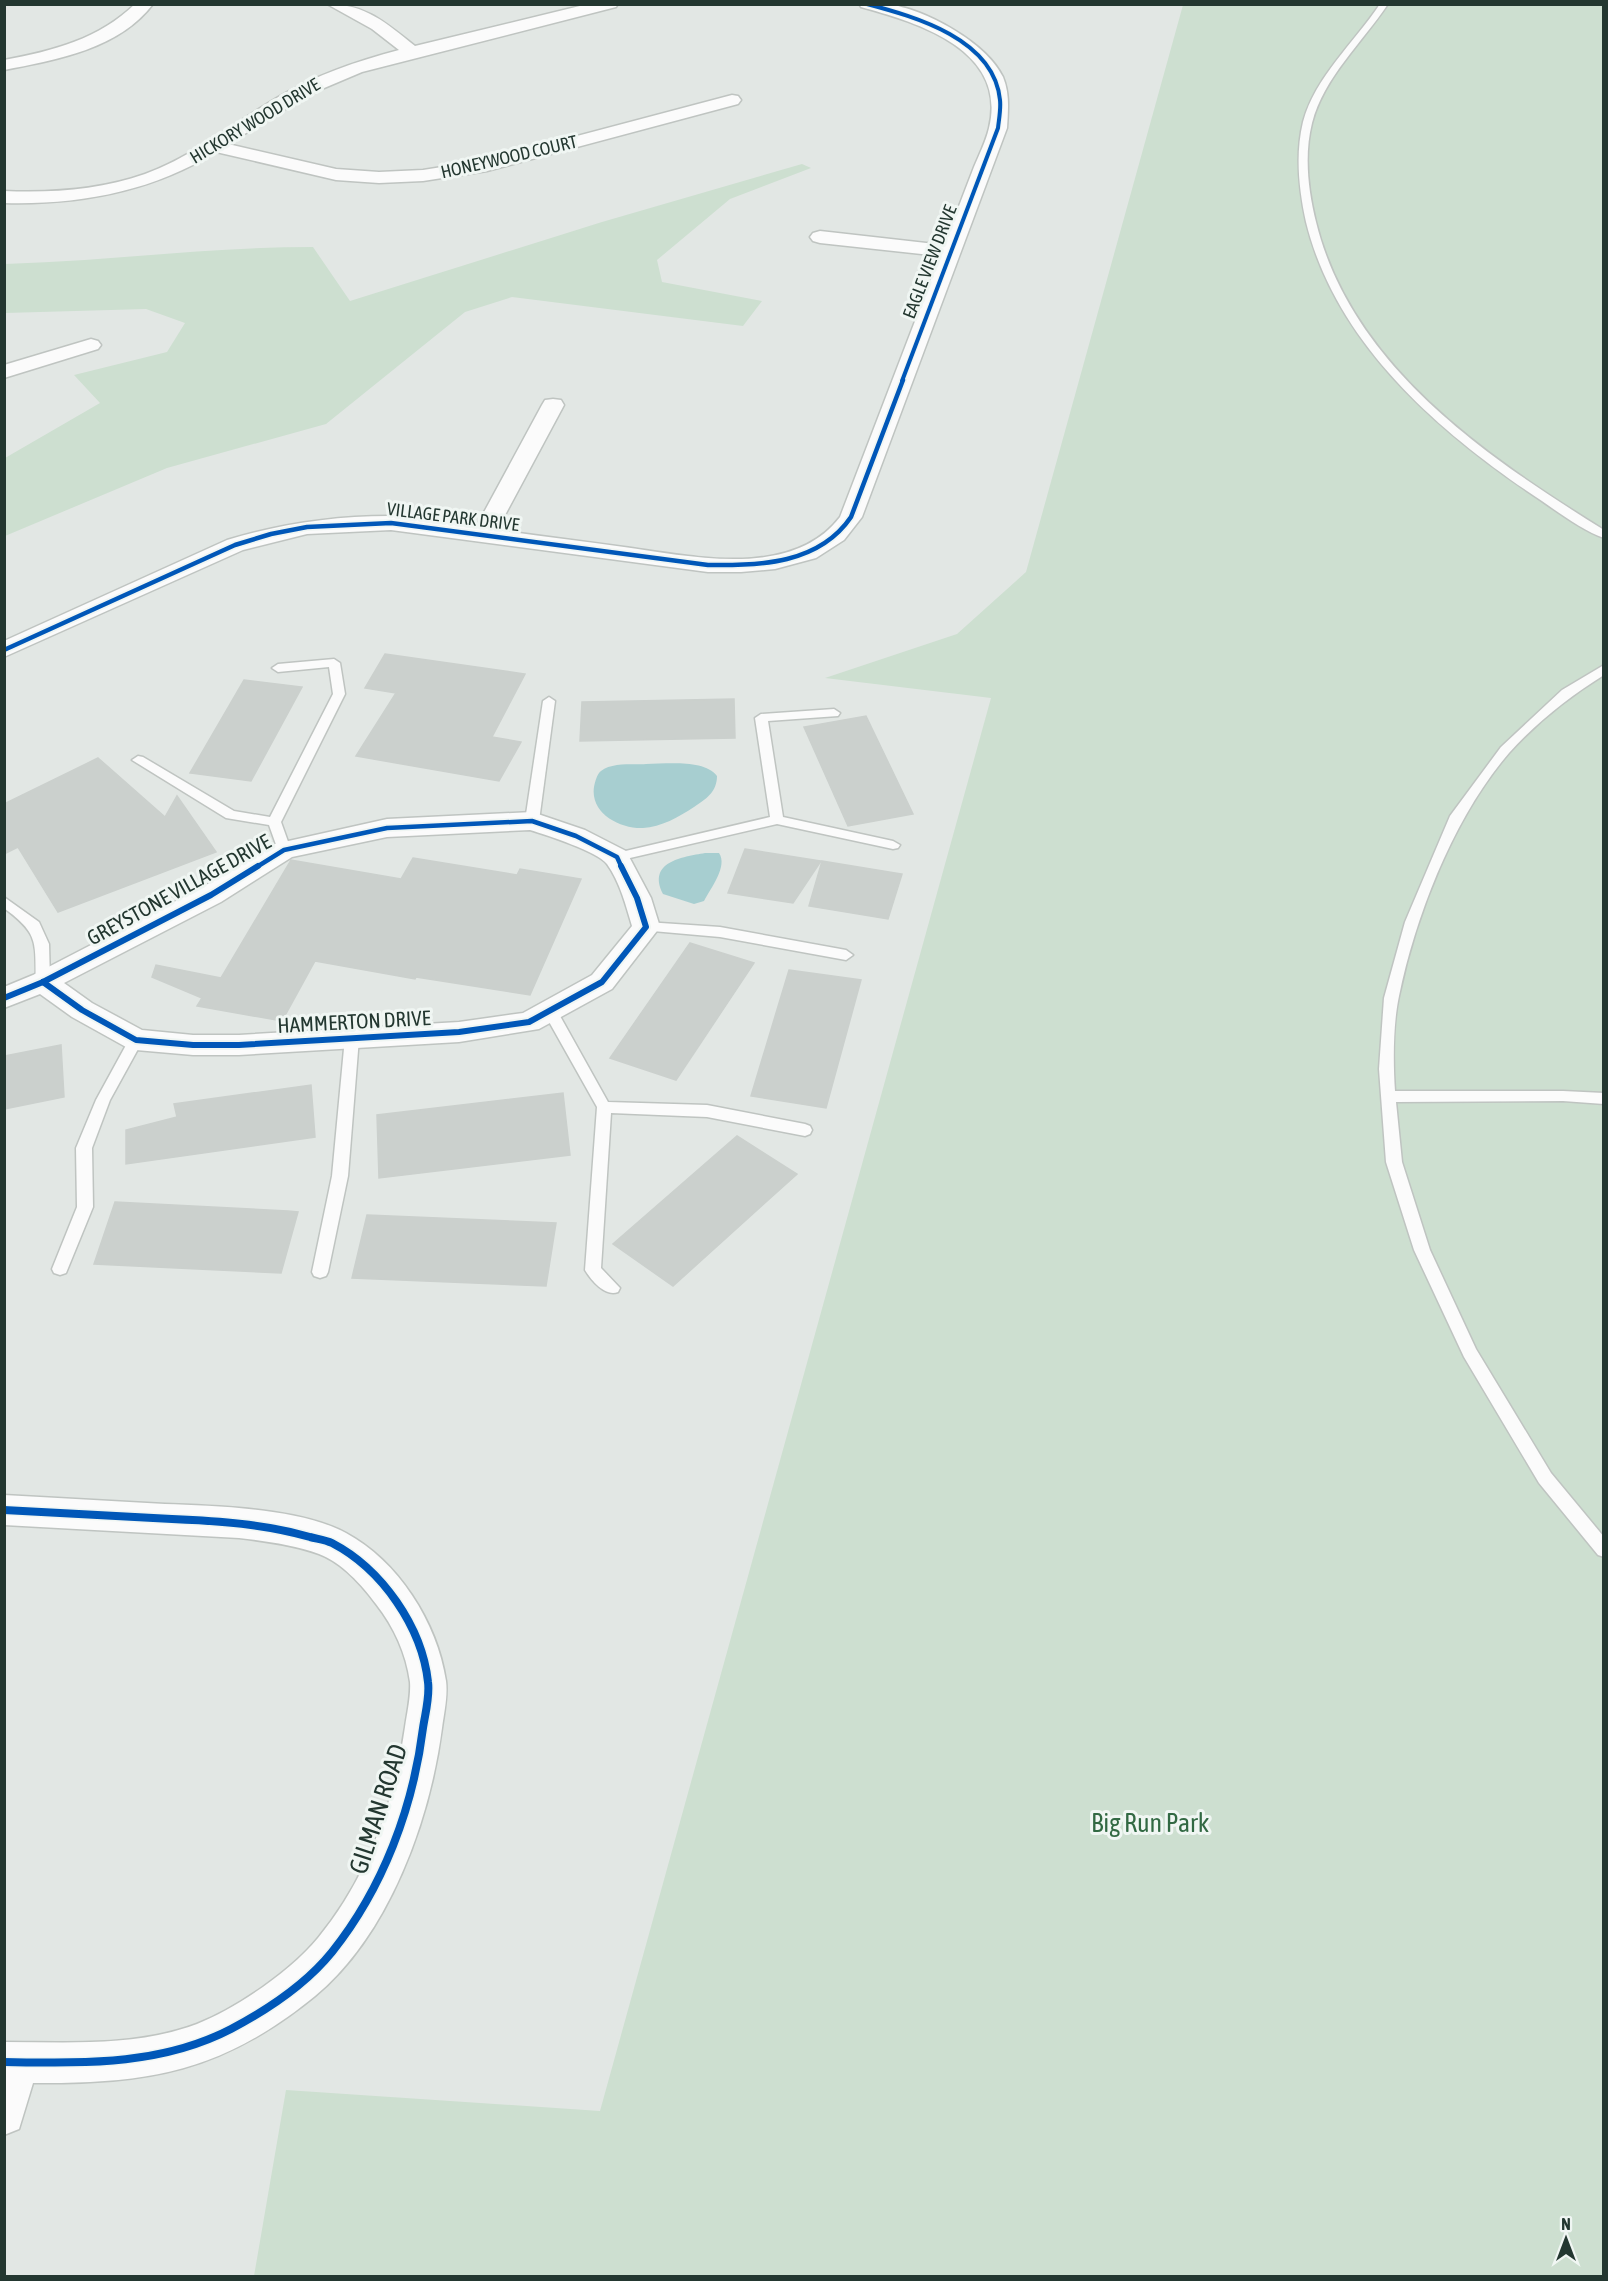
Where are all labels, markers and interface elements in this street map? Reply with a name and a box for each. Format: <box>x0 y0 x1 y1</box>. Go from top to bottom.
street label: HICKORY WOOD DRIVE <box>186 73 324 168</box>
street label: HONEYWOOD COURT <box>439 131 579 182</box>
street label: EAGLE VIEW DRIVE <box>898 202 961 322</box>
street label: VILLAGE PARK DRIVE <box>386 498 521 535</box>
street label: GREYSTONE VILLAGE DRIVE <box>83 829 274 950</box>
street label: HAMMERTON DRIVE <box>277 1005 431 1037</box>
street label: GILMAN ROAD <box>343 1740 413 1878</box>
park label: Big Run Park <box>1091 1808 1209 1838</box>
north arrow <box>1536 2209 1596 2269</box>
text: N <box>1561 2215 1571 2233</box>

